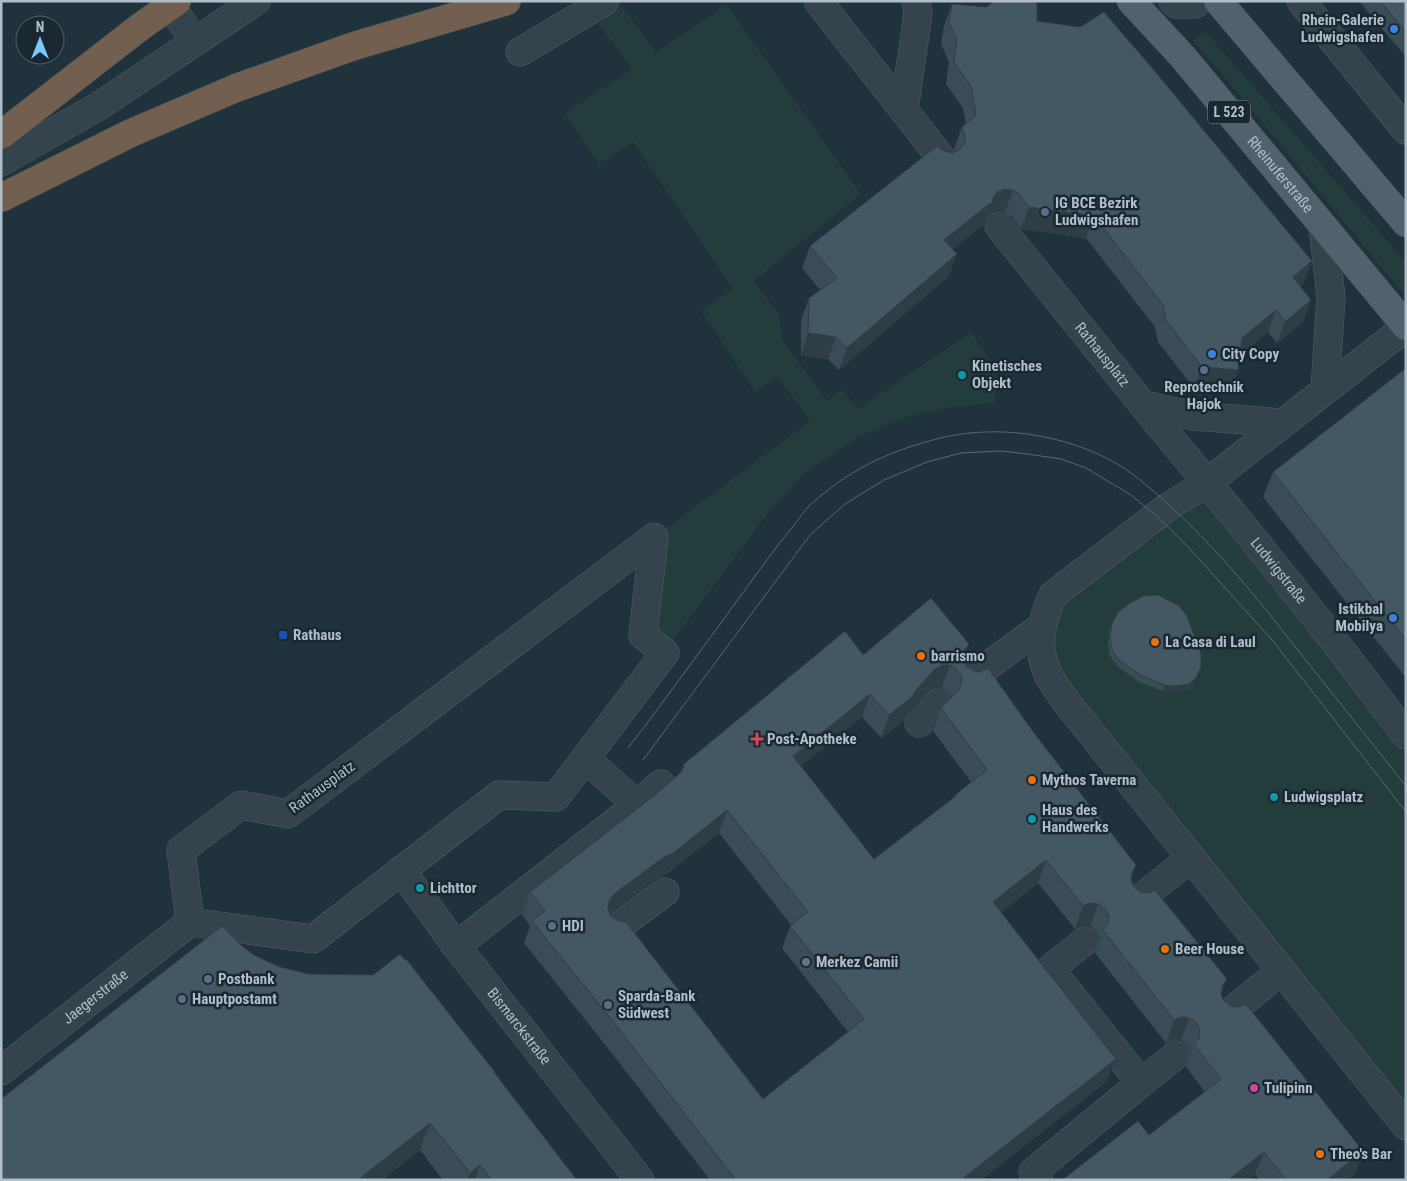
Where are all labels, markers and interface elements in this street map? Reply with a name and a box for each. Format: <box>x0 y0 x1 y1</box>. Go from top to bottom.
place label: Rhein-Galerie Ludwigshafen <box>1301 11 1384 46</box>
north arrow <box>15 15 65 65</box>
text: N <box>36 19 44 35</box>
marker: Rhein-Galerie Ludwigshafen <box>1388 23 1400 35</box>
road number: L 523 <box>1208 100 1250 124</box>
street label: Rheinuferstraße <box>1243 133 1317 216</box>
place label: IG BCE Bezirk Ludwigshafen <box>1055 194 1138 229</box>
marker: IG BCE Bezirk Ludwigshafen <box>1039 206 1051 218</box>
street label: Rathausplatz <box>1071 319 1134 390</box>
place label: City Copy <box>1222 345 1279 363</box>
marker: City Copy <box>1206 348 1218 360</box>
place label: Kinetisches Objekt <box>972 357 1042 392</box>
marker: Reprotechnik Hajok <box>1198 364 1210 376</box>
marker: Kinetisches Objekt <box>956 369 968 381</box>
place label: Reprotechnik Hajok <box>1164 378 1245 413</box>
street label: Ludwigstraße <box>1247 534 1311 608</box>
place label: Istikbal Mobilya <box>1336 600 1383 635</box>
marker: Istikbal Mobilya <box>1387 612 1399 624</box>
place label: Rathaus <box>293 626 342 644</box>
marker: Rathaus <box>277 629 289 641</box>
place label: La Casa di Laul <box>1165 633 1256 651</box>
marker: La Casa di Laul <box>1149 636 1161 648</box>
place label: barrismo <box>931 647 985 665</box>
marker: barrismo <box>915 650 927 662</box>
place label: Post-Apotheke <box>767 730 857 748</box>
marker: Post-Apotheke <box>751 733 763 745</box>
street label: Rathausplatz <box>285 757 359 817</box>
place label: Mythos Taverna <box>1042 771 1136 789</box>
marker: Mythos Taverna <box>1026 774 1038 786</box>
place label: Ludwigsplatz <box>1284 788 1363 806</box>
marker: Ludwigsplatz <box>1268 791 1280 803</box>
place label: Haus des Handwerks <box>1042 801 1109 836</box>
marker: Haus des Handwerks <box>1026 813 1038 825</box>
place label: Lichttor <box>430 879 477 897</box>
marker: Lichttor <box>414 882 426 894</box>
place label: HDI <box>562 917 584 935</box>
marker: HDI <box>546 920 558 932</box>
place label: Beer House <box>1175 940 1244 958</box>
marker: Beer House <box>1159 943 1171 955</box>
place label: Merkez Camii <box>816 953 898 971</box>
marker: Merkez Camii <box>800 956 812 968</box>
street label: Jaegerstraße <box>59 965 131 1028</box>
place label: Postbank <box>218 970 275 988</box>
marker: Postbank <box>202 973 214 985</box>
street label: Bismarckstraße <box>483 984 555 1068</box>
place label: Sparda-Bank Südwest <box>618 987 696 1022</box>
place label: Hauptpostamt <box>192 990 277 1008</box>
marker: Hauptpostamt <box>176 993 188 1005</box>
marker: Sparda-Bank Südwest <box>602 999 614 1011</box>
place label: Tulipinn <box>1264 1079 1313 1097</box>
marker: Tulipinn <box>1248 1082 1260 1094</box>
place label: Theo's Bar <box>1330 1145 1392 1163</box>
marker: Theo's Bar <box>1314 1148 1326 1160</box>

